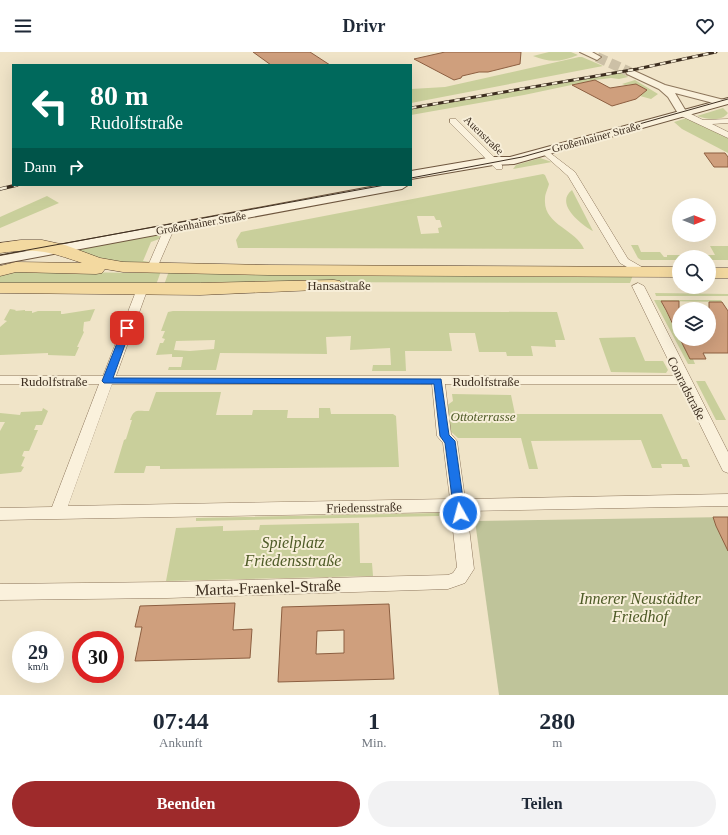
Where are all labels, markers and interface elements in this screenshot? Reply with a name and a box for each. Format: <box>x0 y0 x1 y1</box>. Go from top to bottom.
icon: menu <box>12 15 34 37</box>
icon: heart <box>694 15 716 37</box>
text: Drivr <box>343 16 385 36</box>
icon: left <box>24 80 76 132</box>
text: 80 m <box>90 80 148 111</box>
text: Rudolfstraße <box>90 113 183 133</box>
street label: Auenstraße <box>462 113 506 157</box>
street label: Großenhainer Straße <box>550 119 642 155</box>
icon: right <box>65 156 87 178</box>
text: Dann <box>24 159 57 175</box>
north arrow <box>672 198 716 242</box>
map controls <box>672 198 716 346</box>
street label: Großenhainer Straße <box>155 209 247 237</box>
button: search <box>672 250 716 294</box>
street label: Hansastraße <box>307 278 371 293</box>
button: layers <box>672 302 716 346</box>
pin <box>110 311 144 345</box>
icon: arrive <box>116 317 138 339</box>
street label: Conradstraße <box>664 354 709 423</box>
street label: Rudolfstraße <box>20 374 88 389</box>
street label: Rudolfstraße <box>452 374 520 389</box>
park label: Ottoterrasse <box>451 409 516 424</box>
position arrow <box>439 492 481 534</box>
street label: Friedensstraße <box>326 499 402 516</box>
park label: Spielplatz Friedensstraße <box>244 534 341 569</box>
street label: Marta-Fraenkel-Straße <box>195 576 341 599</box>
park label: Innerer Neustädter Friedhof <box>578 590 702 626</box>
speed limit sign: 30 <box>72 631 124 683</box>
text: 29 <box>28 641 48 663</box>
text: km/h <box>28 661 48 672</box>
text: 07:44 <box>153 708 209 734</box>
text: 1 <box>368 708 380 734</box>
text: 280 <box>539 708 575 734</box>
text: Ankunft <box>159 735 202 750</box>
text: Min. <box>362 735 386 750</box>
text: m <box>552 735 562 750</box>
button: Beenden <box>12 781 360 827</box>
button: Teilen <box>368 781 716 827</box>

